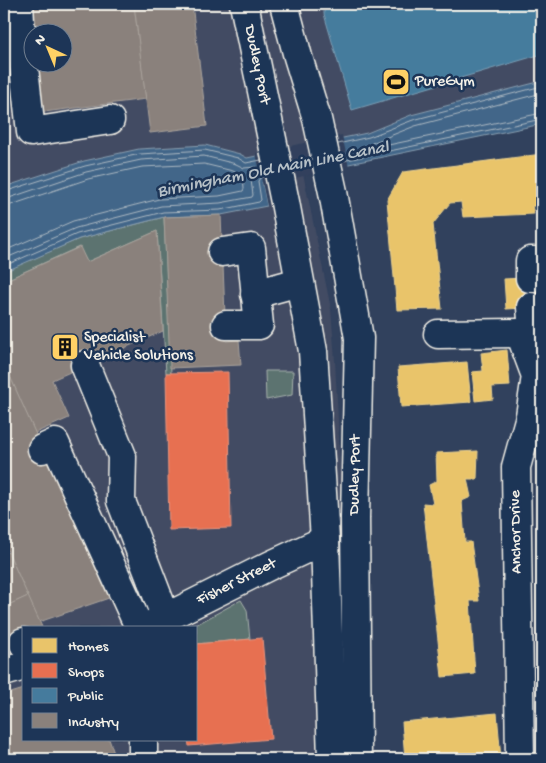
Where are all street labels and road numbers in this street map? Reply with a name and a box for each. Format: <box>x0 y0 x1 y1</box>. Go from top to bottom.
street label: Dudley Port <box>239 23 274 107</box>
street label: Dudley Port <box>346 433 366 516</box>
street label: Anchor Drive <box>507 489 527 574</box>
street label: Fisher Street <box>193 554 281 610</box>

